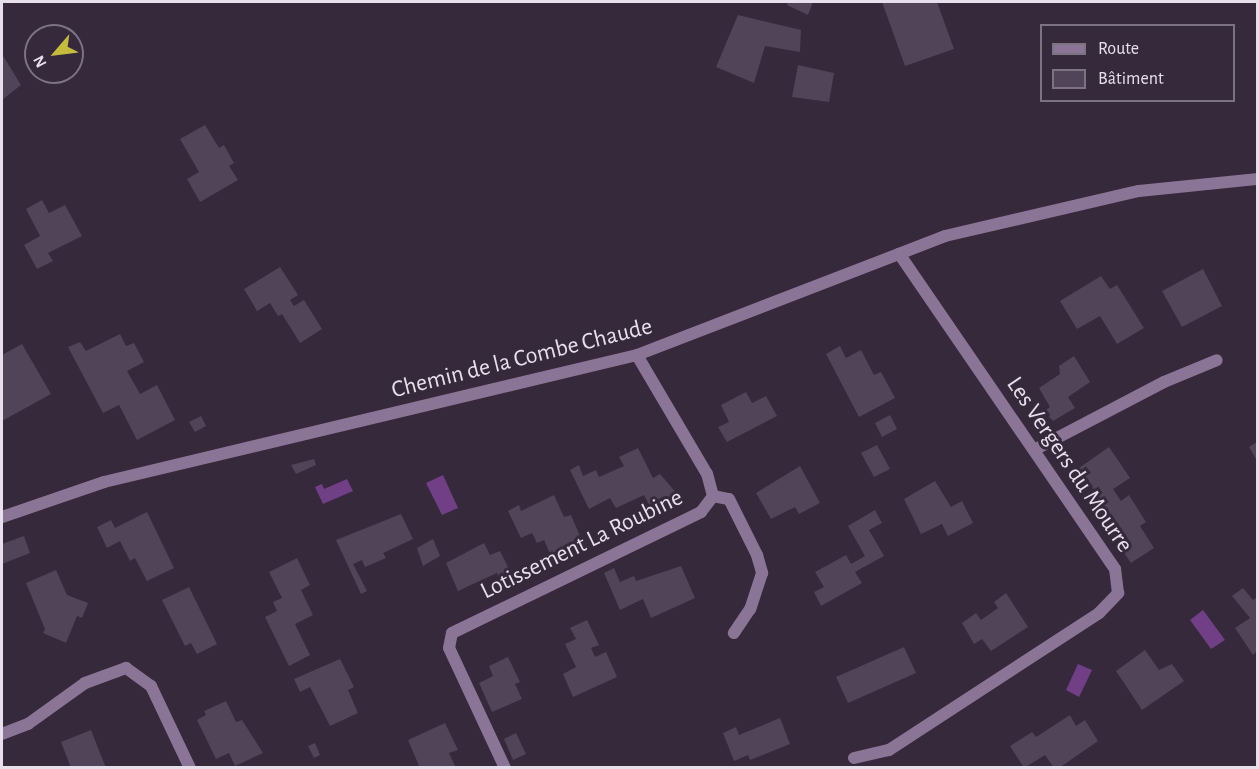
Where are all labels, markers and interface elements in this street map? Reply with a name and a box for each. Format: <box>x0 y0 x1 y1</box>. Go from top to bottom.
north arrow <box>24 24 84 84</box>
legend <box>1040 24 1235 102</box>
text: Route <box>1098 40 1139 58</box>
text: N <box>30 53 50 70</box>
text: Bâtiment <box>1098 70 1164 88</box>
street label: Chemin de la Combe Chaude <box>389 313 655 405</box>
street label: Les Vergers du Mourre <box>1000 372 1138 558</box>
street label: Lotissement La Roubine <box>476 484 688 606</box>

